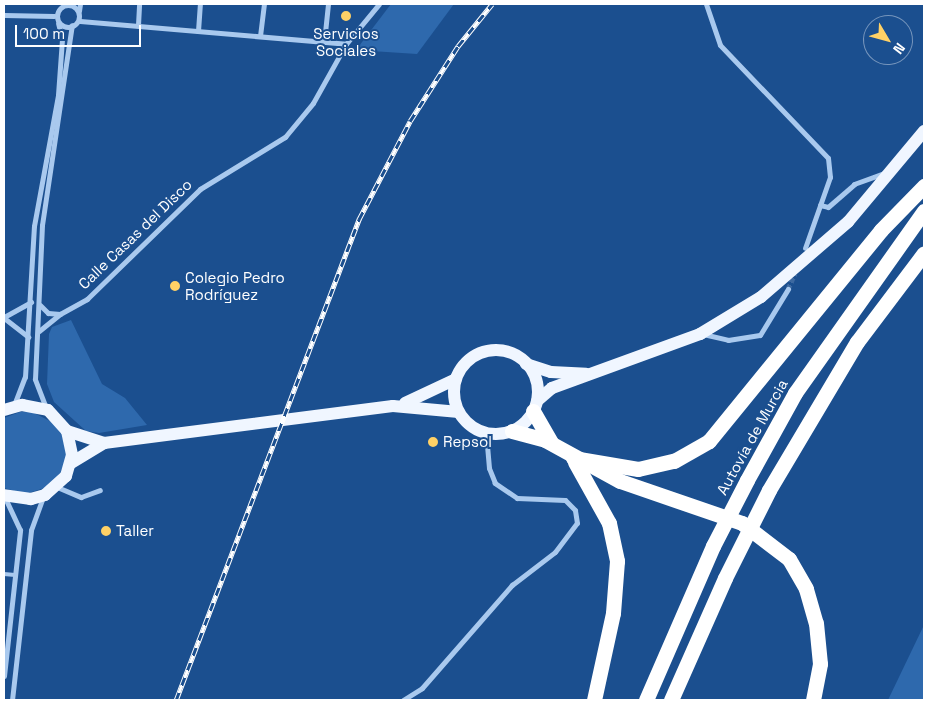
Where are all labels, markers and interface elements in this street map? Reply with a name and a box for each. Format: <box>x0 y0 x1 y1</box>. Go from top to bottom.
marker: Servicios Sociales <box>340 10 352 22</box>
scale bar <box>18 15 144 47</box>
north arrow <box>863 15 913 65</box>
text: 100 m <box>23 24 65 43</box>
place label: Servicios Sociales <box>313 24 379 59</box>
text: N <box>889 39 909 58</box>
street label: Calle Casas del Disco <box>75 175 195 293</box>
place label: Colegio Pedro Rodríguez <box>185 268 285 303</box>
marker: Colegio Pedro Rodríguez <box>169 280 181 292</box>
street label: Autovía de Murcia <box>713 376 791 498</box>
place label: Repsol <box>443 433 492 451</box>
marker: Repsol <box>427 436 439 448</box>
place label: Taller <box>116 522 154 540</box>
marker: Taller <box>100 525 112 537</box>

